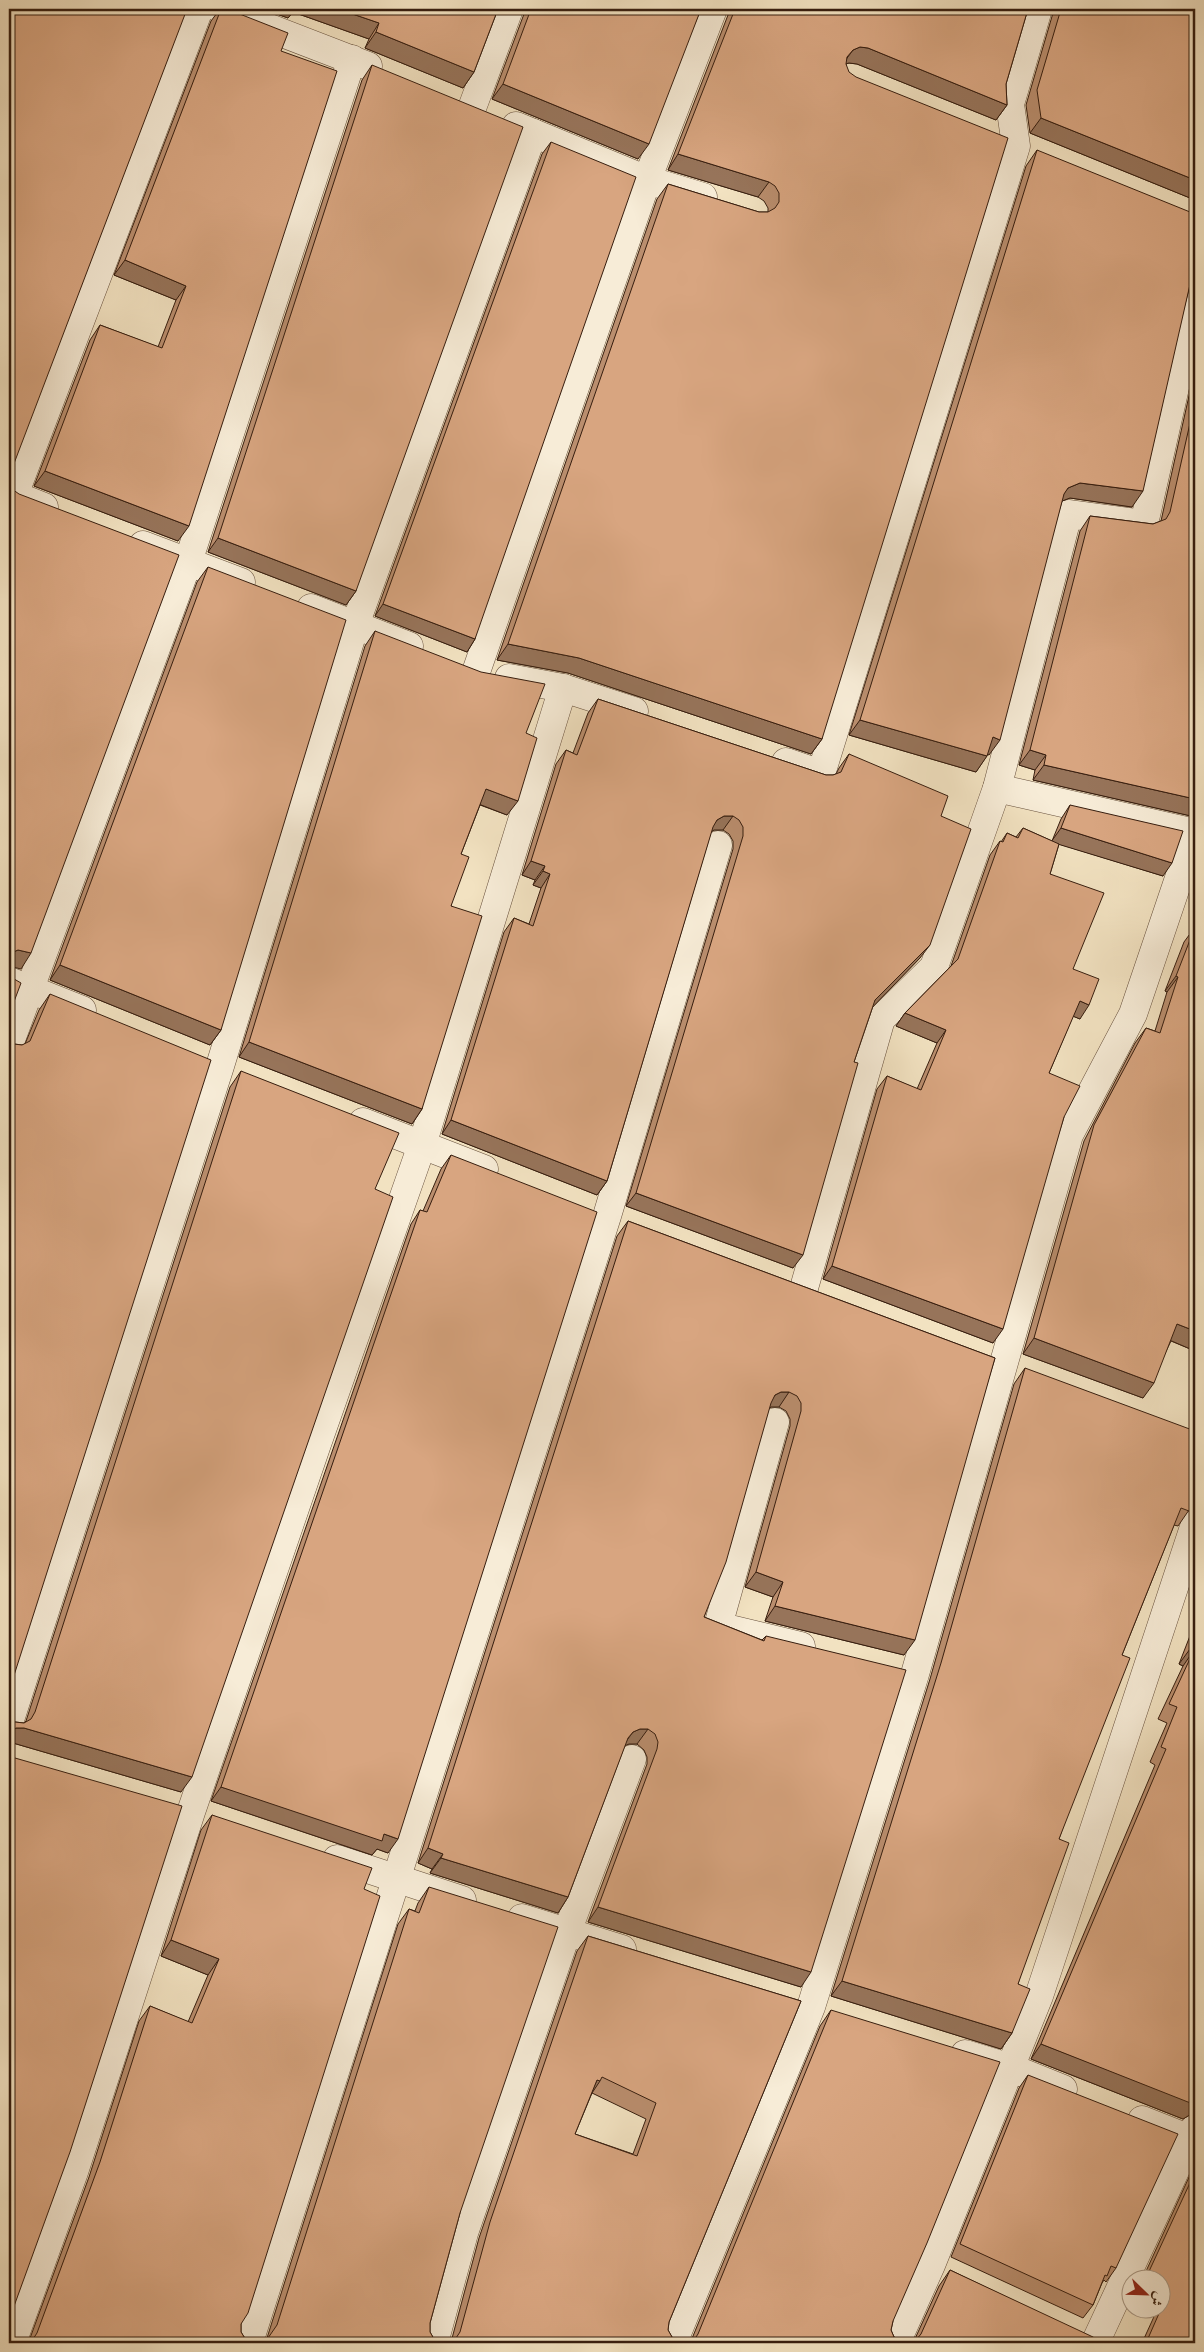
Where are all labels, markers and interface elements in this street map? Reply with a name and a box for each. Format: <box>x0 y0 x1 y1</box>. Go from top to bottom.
north arrow <box>1122 2270 1172 2320</box>
text: ش <box>1146 2289 1168 2309</box>

